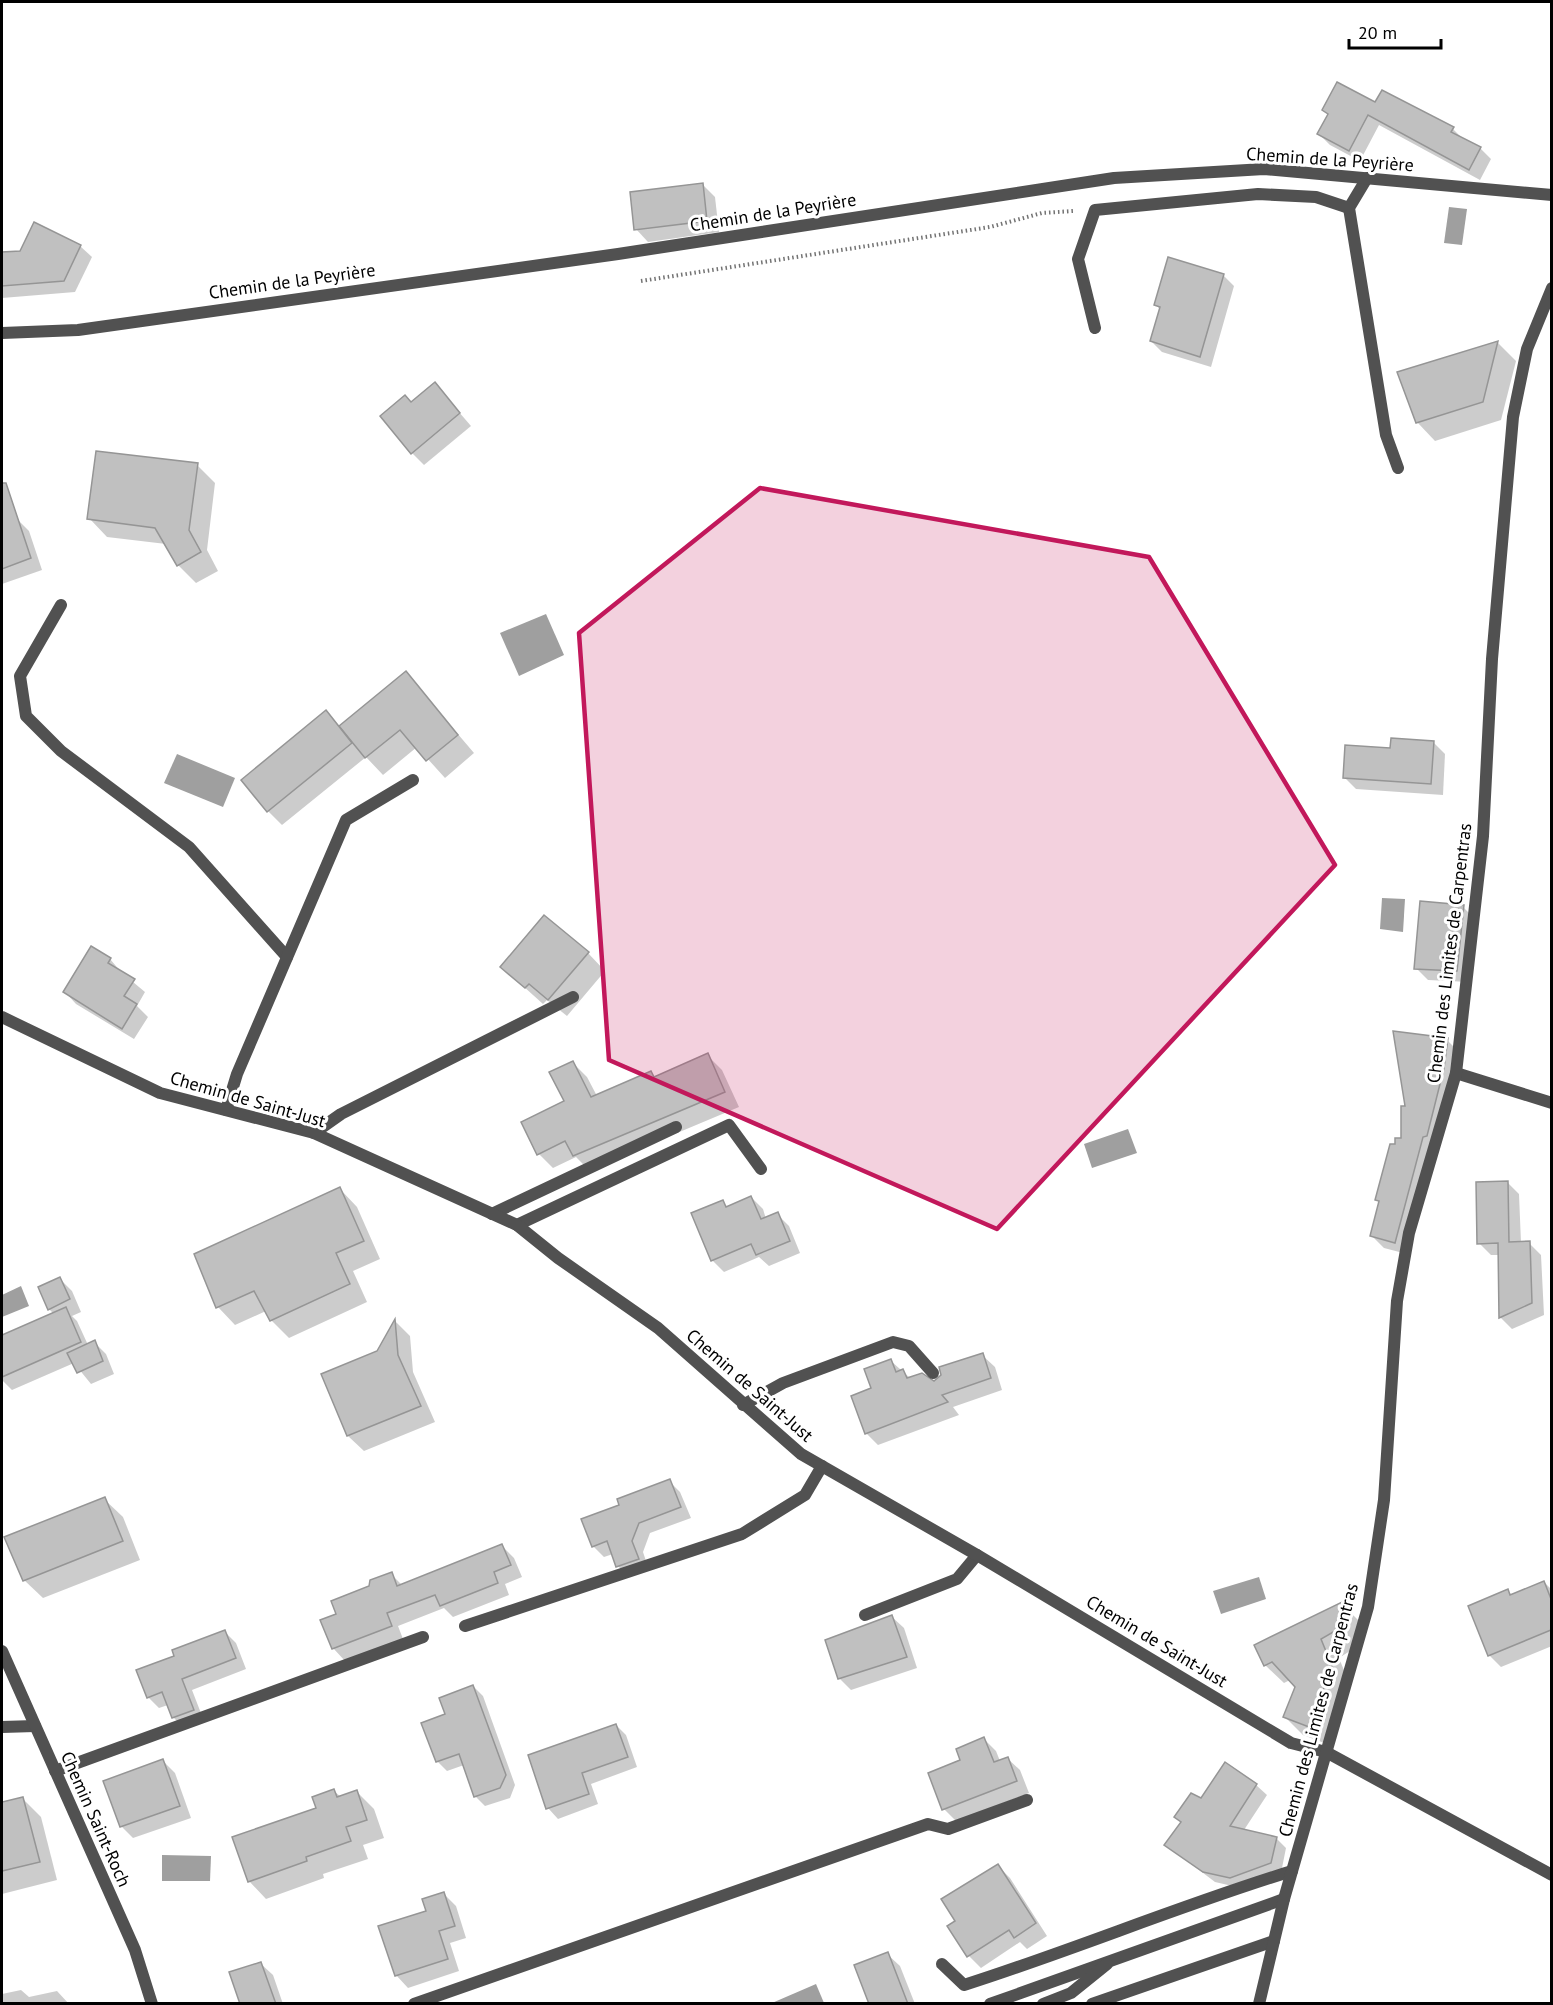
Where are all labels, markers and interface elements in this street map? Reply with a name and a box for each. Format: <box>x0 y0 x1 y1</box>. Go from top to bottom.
scale bar <box>1349 12 1440 50</box>
text: 20 m <box>1358 21 1397 44</box>
street label: Chemin de la Peyrière <box>1245 142 1415 176</box>
street label: Chemin de la Peyrière <box>688 188 858 236</box>
street label: Chemin de la Peyrière <box>207 258 377 304</box>
street label: Chemin des Limites de Carpentras <box>1422 822 1476 1084</box>
street label: Chemin de Saint-Just <box>168 1066 328 1132</box>
street label: Chemin de Saint-Just <box>682 1324 818 1446</box>
street label: Chemin des Limites de Carpentras <box>1273 1581 1363 1839</box>
street label: Chemin de Saint-Just <box>1082 1590 1232 1692</box>
street label: Chemin Saint-Roch <box>56 1748 136 1890</box>

